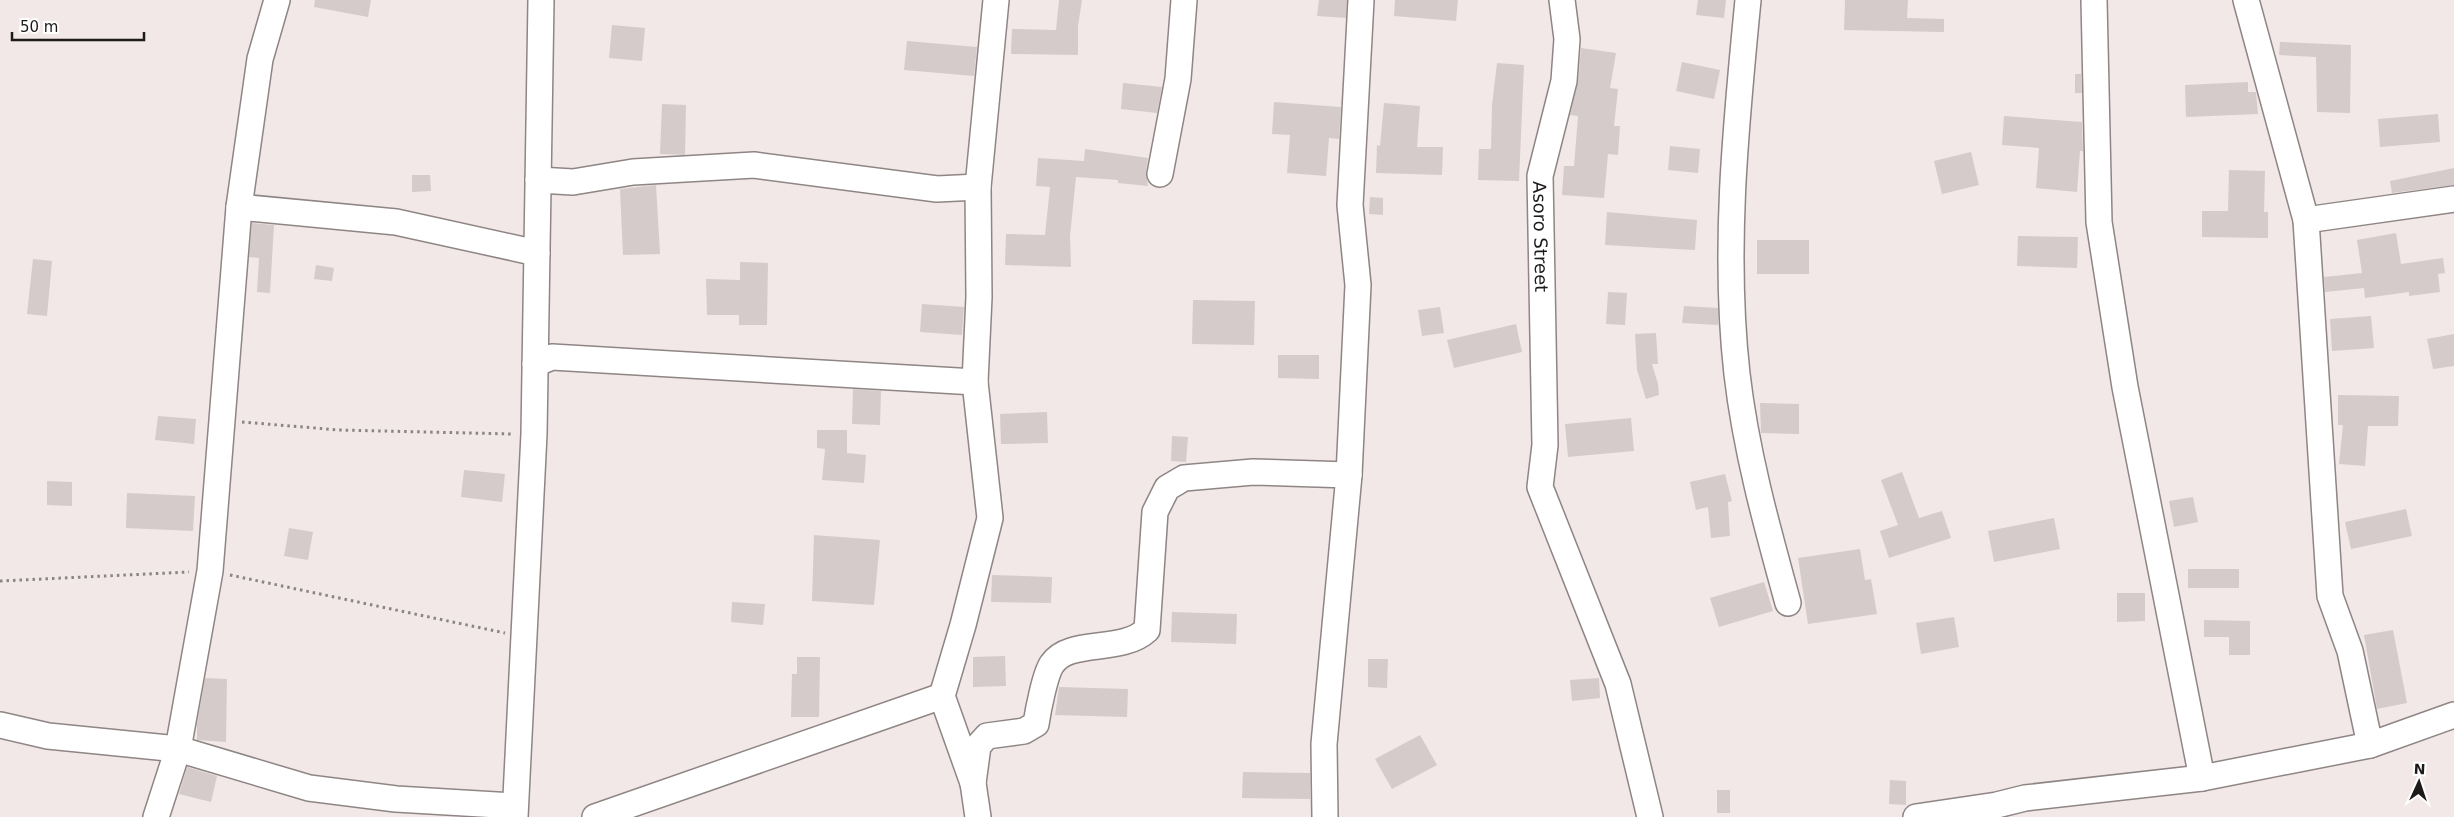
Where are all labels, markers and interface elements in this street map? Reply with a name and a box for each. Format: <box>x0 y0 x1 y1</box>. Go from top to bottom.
scale bar <box>12 10 145 42</box>
text: 50 m <box>20 18 58 36</box>
street label: Asoro Street <box>1530 181 1553 292</box>
north arrow <box>2394 757 2444 807</box>
text: N <box>2413 761 2426 777</box>

